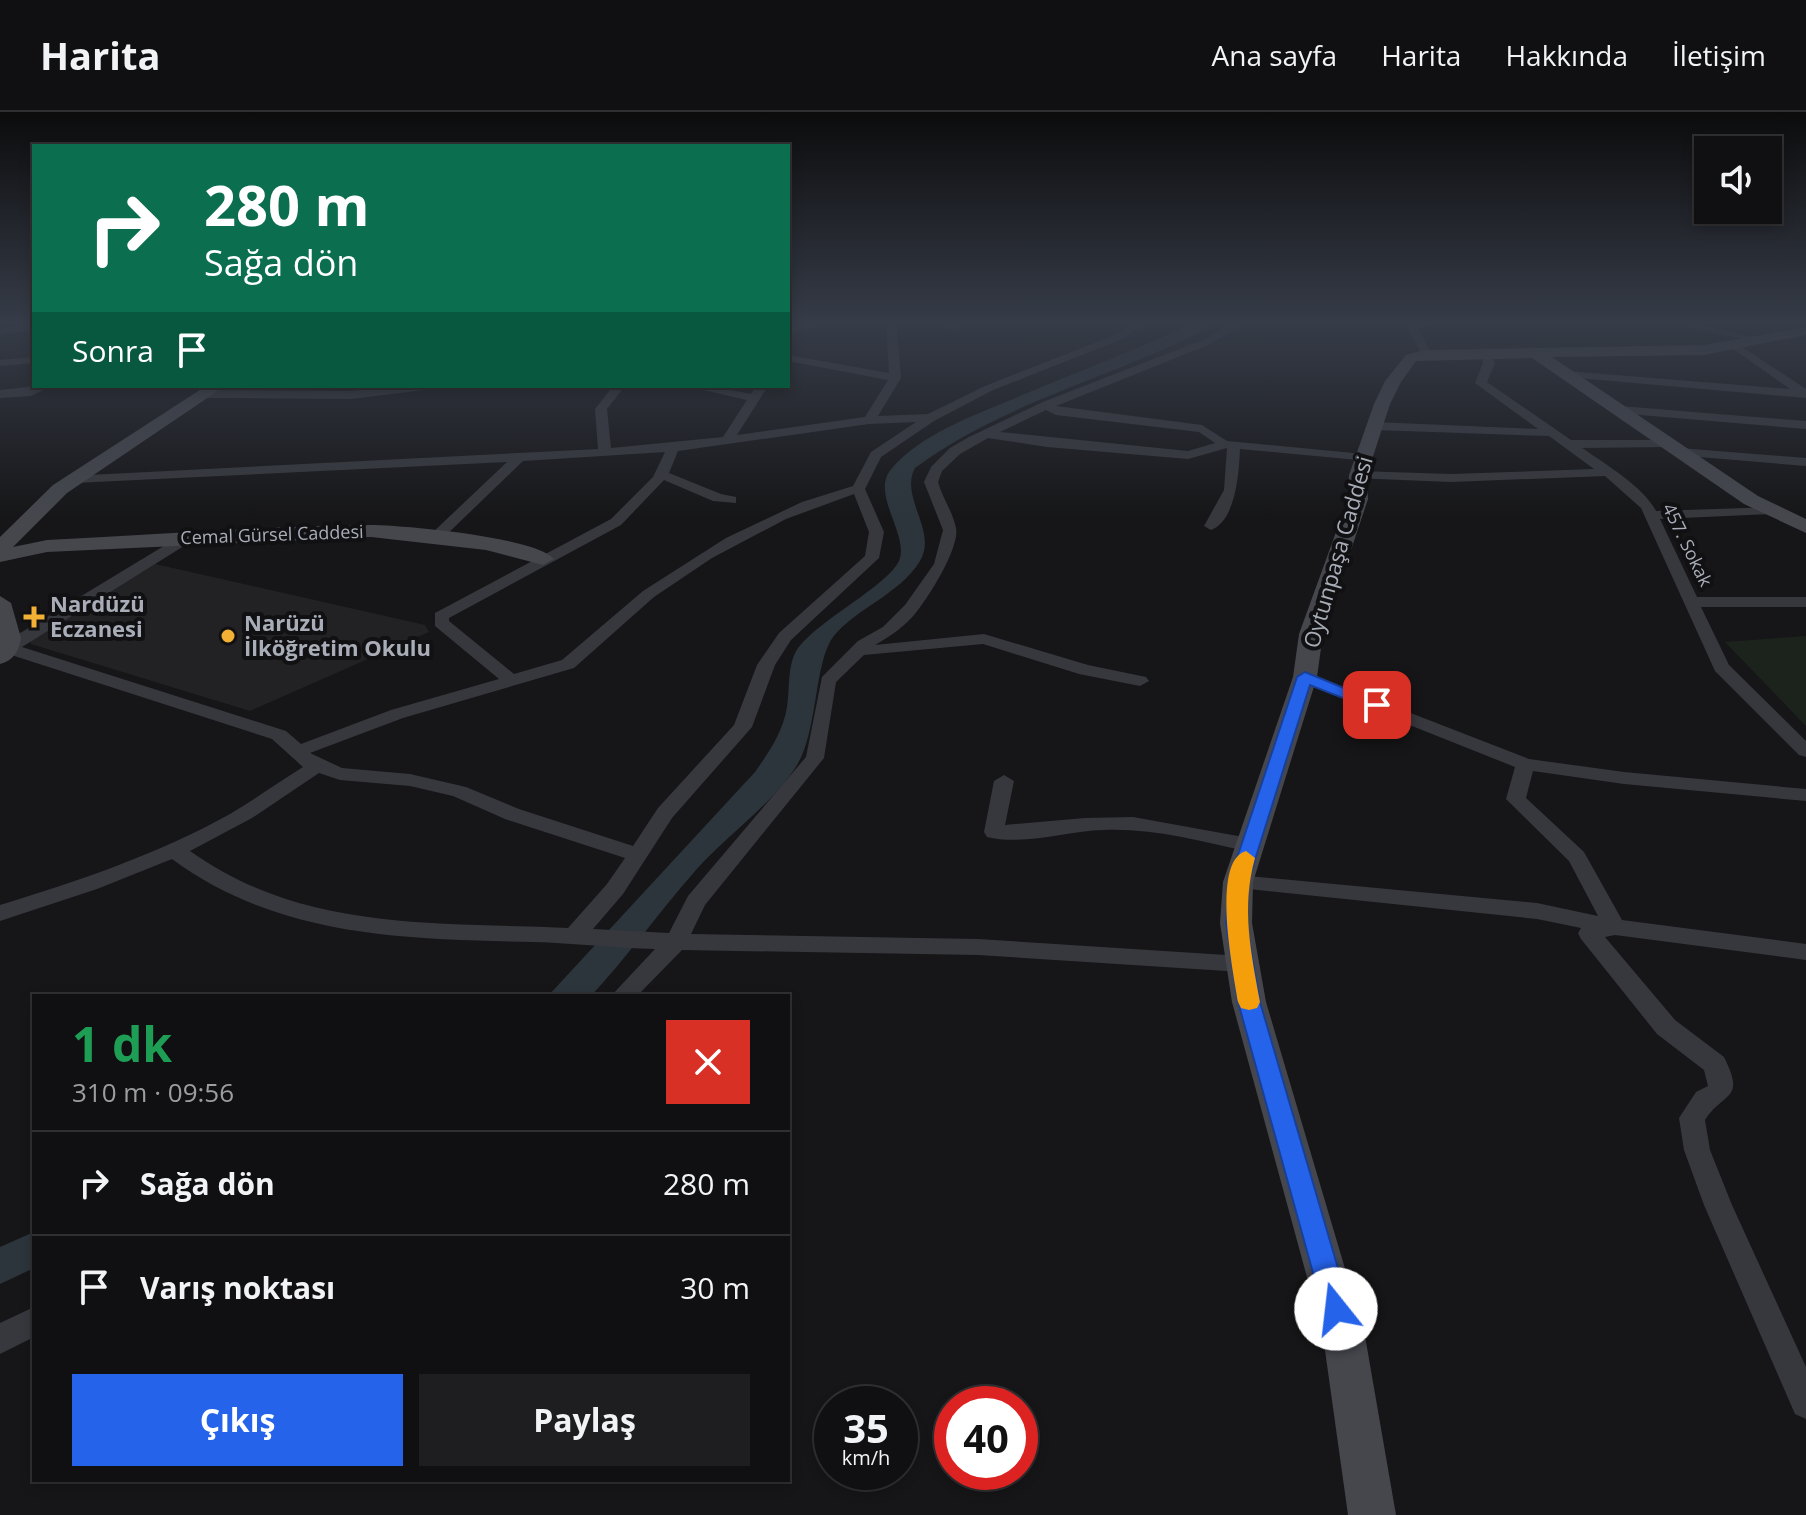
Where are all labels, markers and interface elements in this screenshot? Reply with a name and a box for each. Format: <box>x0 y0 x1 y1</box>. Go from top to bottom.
text: Harita <box>40 29 160 81</box>
text: Ana sayfa <box>1212 36 1337 74</box>
text: Harita <box>1381 36 1461 74</box>
text: Hakkında <box>1505 36 1628 74</box>
text: İletişim <box>1672 36 1766 74</box>
map controls <box>1694 136 1782 224</box>
button: sound <box>1694 136 1782 224</box>
text: 280 m <box>204 166 370 242</box>
icon: right <box>72 176 176 280</box>
text: Sağa dön <box>204 238 358 287</box>
icon: arrive <box>170 328 214 372</box>
text: Sonra <box>72 330 154 371</box>
street label: Oytunpaşa Caddesi <box>1295 452 1379 651</box>
street label: 457. Sokak <box>1657 499 1719 591</box>
street label: Cemal Gürsel Caddesi <box>180 519 364 549</box>
place label: Nardüzü Eczanesi <box>50 588 145 643</box>
place label: Narüzü İlköğretim Okulu <box>244 607 431 662</box>
marker: Nardüzü Eczanesi <box>25 608 43 626</box>
marker: Narüzü İlköğretim Okulu <box>219 627 237 645</box>
pin <box>1343 671 1411 739</box>
icon: arrive <box>1355 683 1399 727</box>
text: 1 dk <box>72 1011 172 1076</box>
button: close <box>666 1020 750 1104</box>
text: 310 m · 09:56 <box>72 1074 234 1110</box>
icon: right <box>72 1161 116 1205</box>
text: Sağa dön <box>140 1163 275 1204</box>
text: 280 m <box>663 1163 750 1204</box>
icon: arrive <box>72 1265 116 1309</box>
text: Varış noktası <box>140 1267 335 1308</box>
text: 30 m <box>680 1267 750 1308</box>
position arrow <box>1294 1267 1378 1351</box>
button: Çıkış <box>72 1374 403 1466</box>
button: Paylaş <box>419 1374 750 1466</box>
speed limit sign: 40 <box>934 1386 1038 1490</box>
text: 35 <box>843 1400 889 1455</box>
text: km/h <box>842 1444 890 1471</box>

